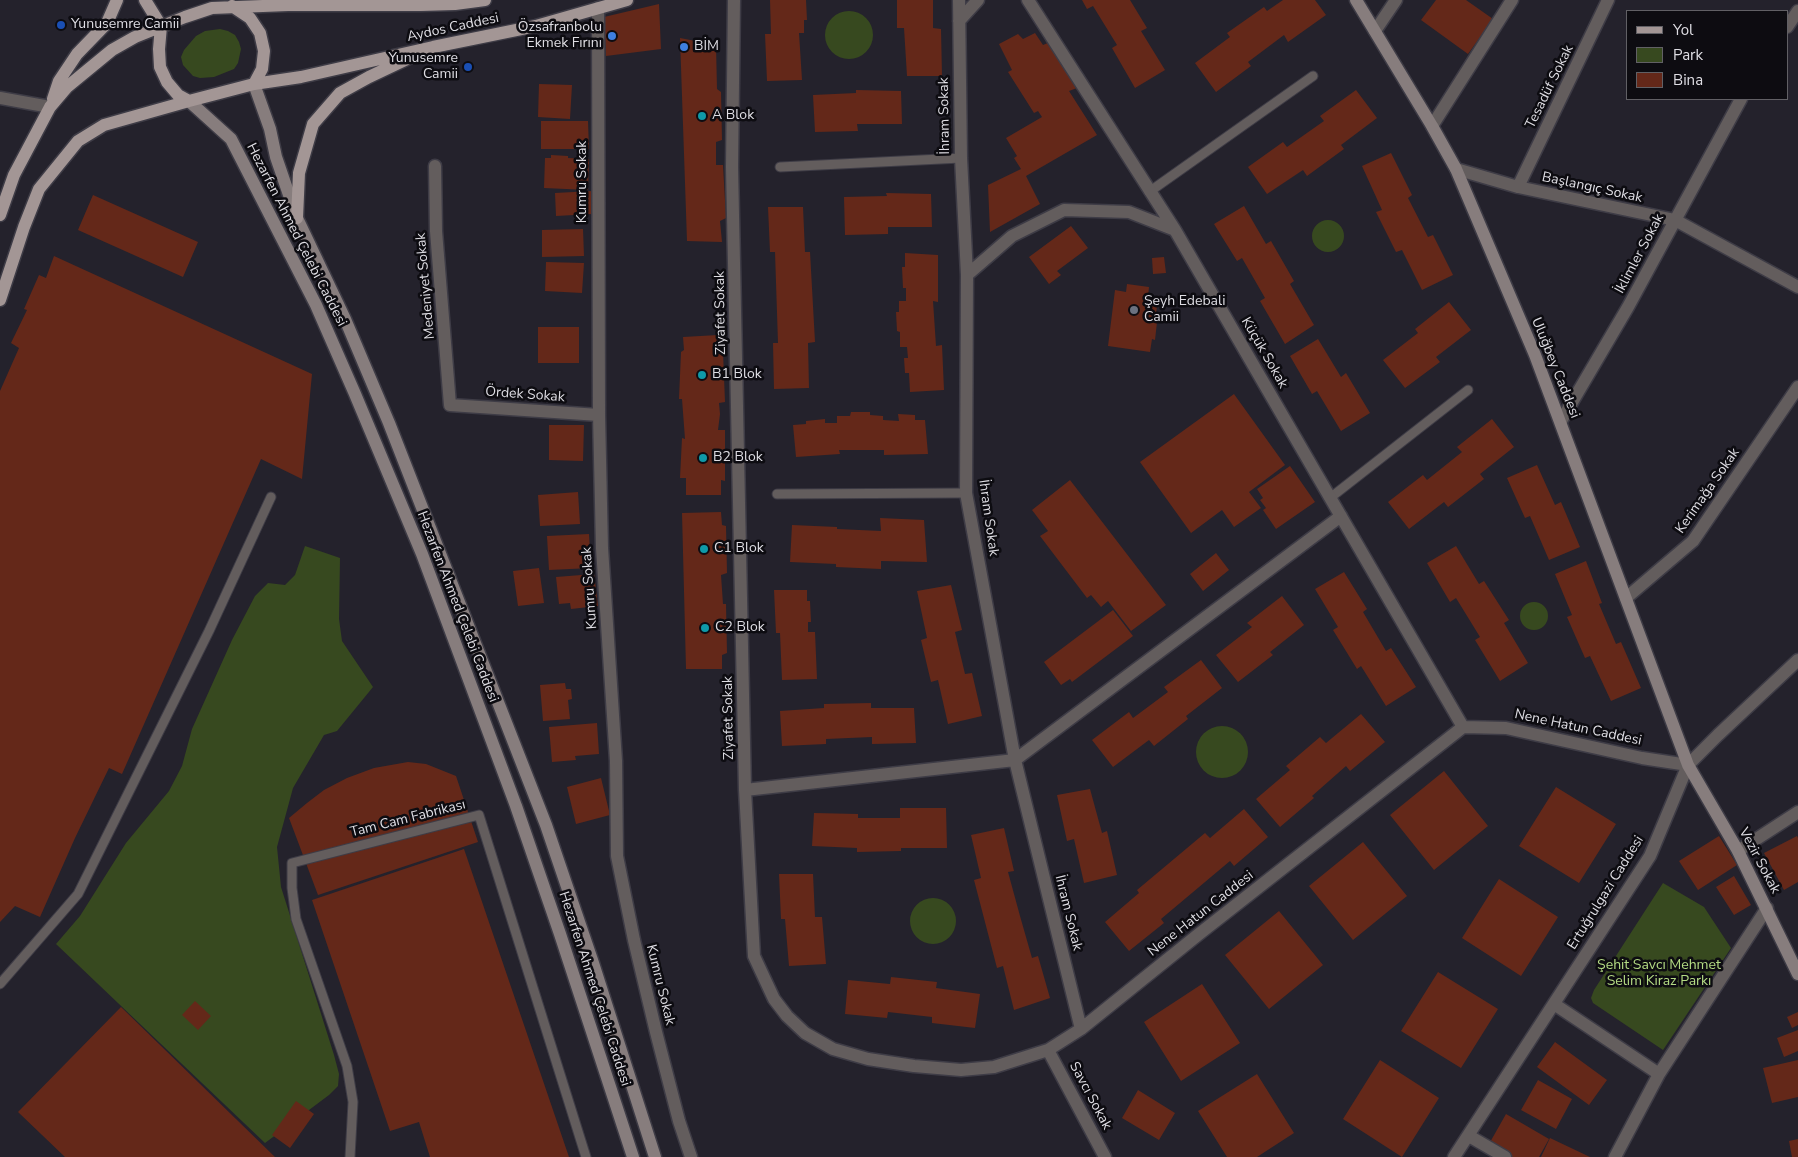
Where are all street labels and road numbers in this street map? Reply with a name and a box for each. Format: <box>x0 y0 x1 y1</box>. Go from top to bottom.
street label: Aydos Caddesi <box>405 10 501 46</box>
street label: Tesadüf Sokak <box>1523 42 1577 132</box>
street label: İhram Sokak <box>936 77 954 155</box>
street label: Hezarfen Ahmed Çelebi Caddesi <box>242 141 350 329</box>
street label: Kumru Sokak <box>575 141 591 223</box>
street label: Başlangıç Sokak <box>1540 169 1644 207</box>
street label: İklimler Sokak <box>1612 211 1668 297</box>
street label: Medeniyet Sokak <box>413 232 439 340</box>
street label: Ziyafet Sokak <box>712 271 730 355</box>
street label: Küçük Sokak <box>1237 315 1291 391</box>
street label: Uluğbey Caddesi <box>1527 315 1583 421</box>
street label: Ördek Sokak <box>485 384 565 406</box>
street label: Kerimağa Sokak <box>1672 445 1744 537</box>
street label: İhram Sokak <box>974 479 1002 557</box>
street label: Hezarfen Ahmed Çelebi Caddesi <box>413 509 501 705</box>
street label: Kumru Sokak <box>579 546 601 630</box>
street label: Ziyafet Sokak <box>720 676 738 760</box>
street label: Nene Hatun Caddesi <box>1513 706 1643 750</box>
street label: Tam Cam Fabrikası <box>349 797 467 841</box>
street label: Vezir Sokak <box>1735 825 1783 897</box>
street label: Ertuğrulgazi Caddesi <box>1564 833 1648 953</box>
street label: Nene Hatun Caddesi <box>1145 868 1257 960</box>
street label: İhram Sokak <box>1051 874 1085 952</box>
street label: Hezarfen Ahmed Çelebi Caddesi <box>555 890 633 1088</box>
street label: Kumru Sokak <box>642 943 678 1027</box>
street label: Savcı Sokak <box>1065 1059 1115 1133</box>

